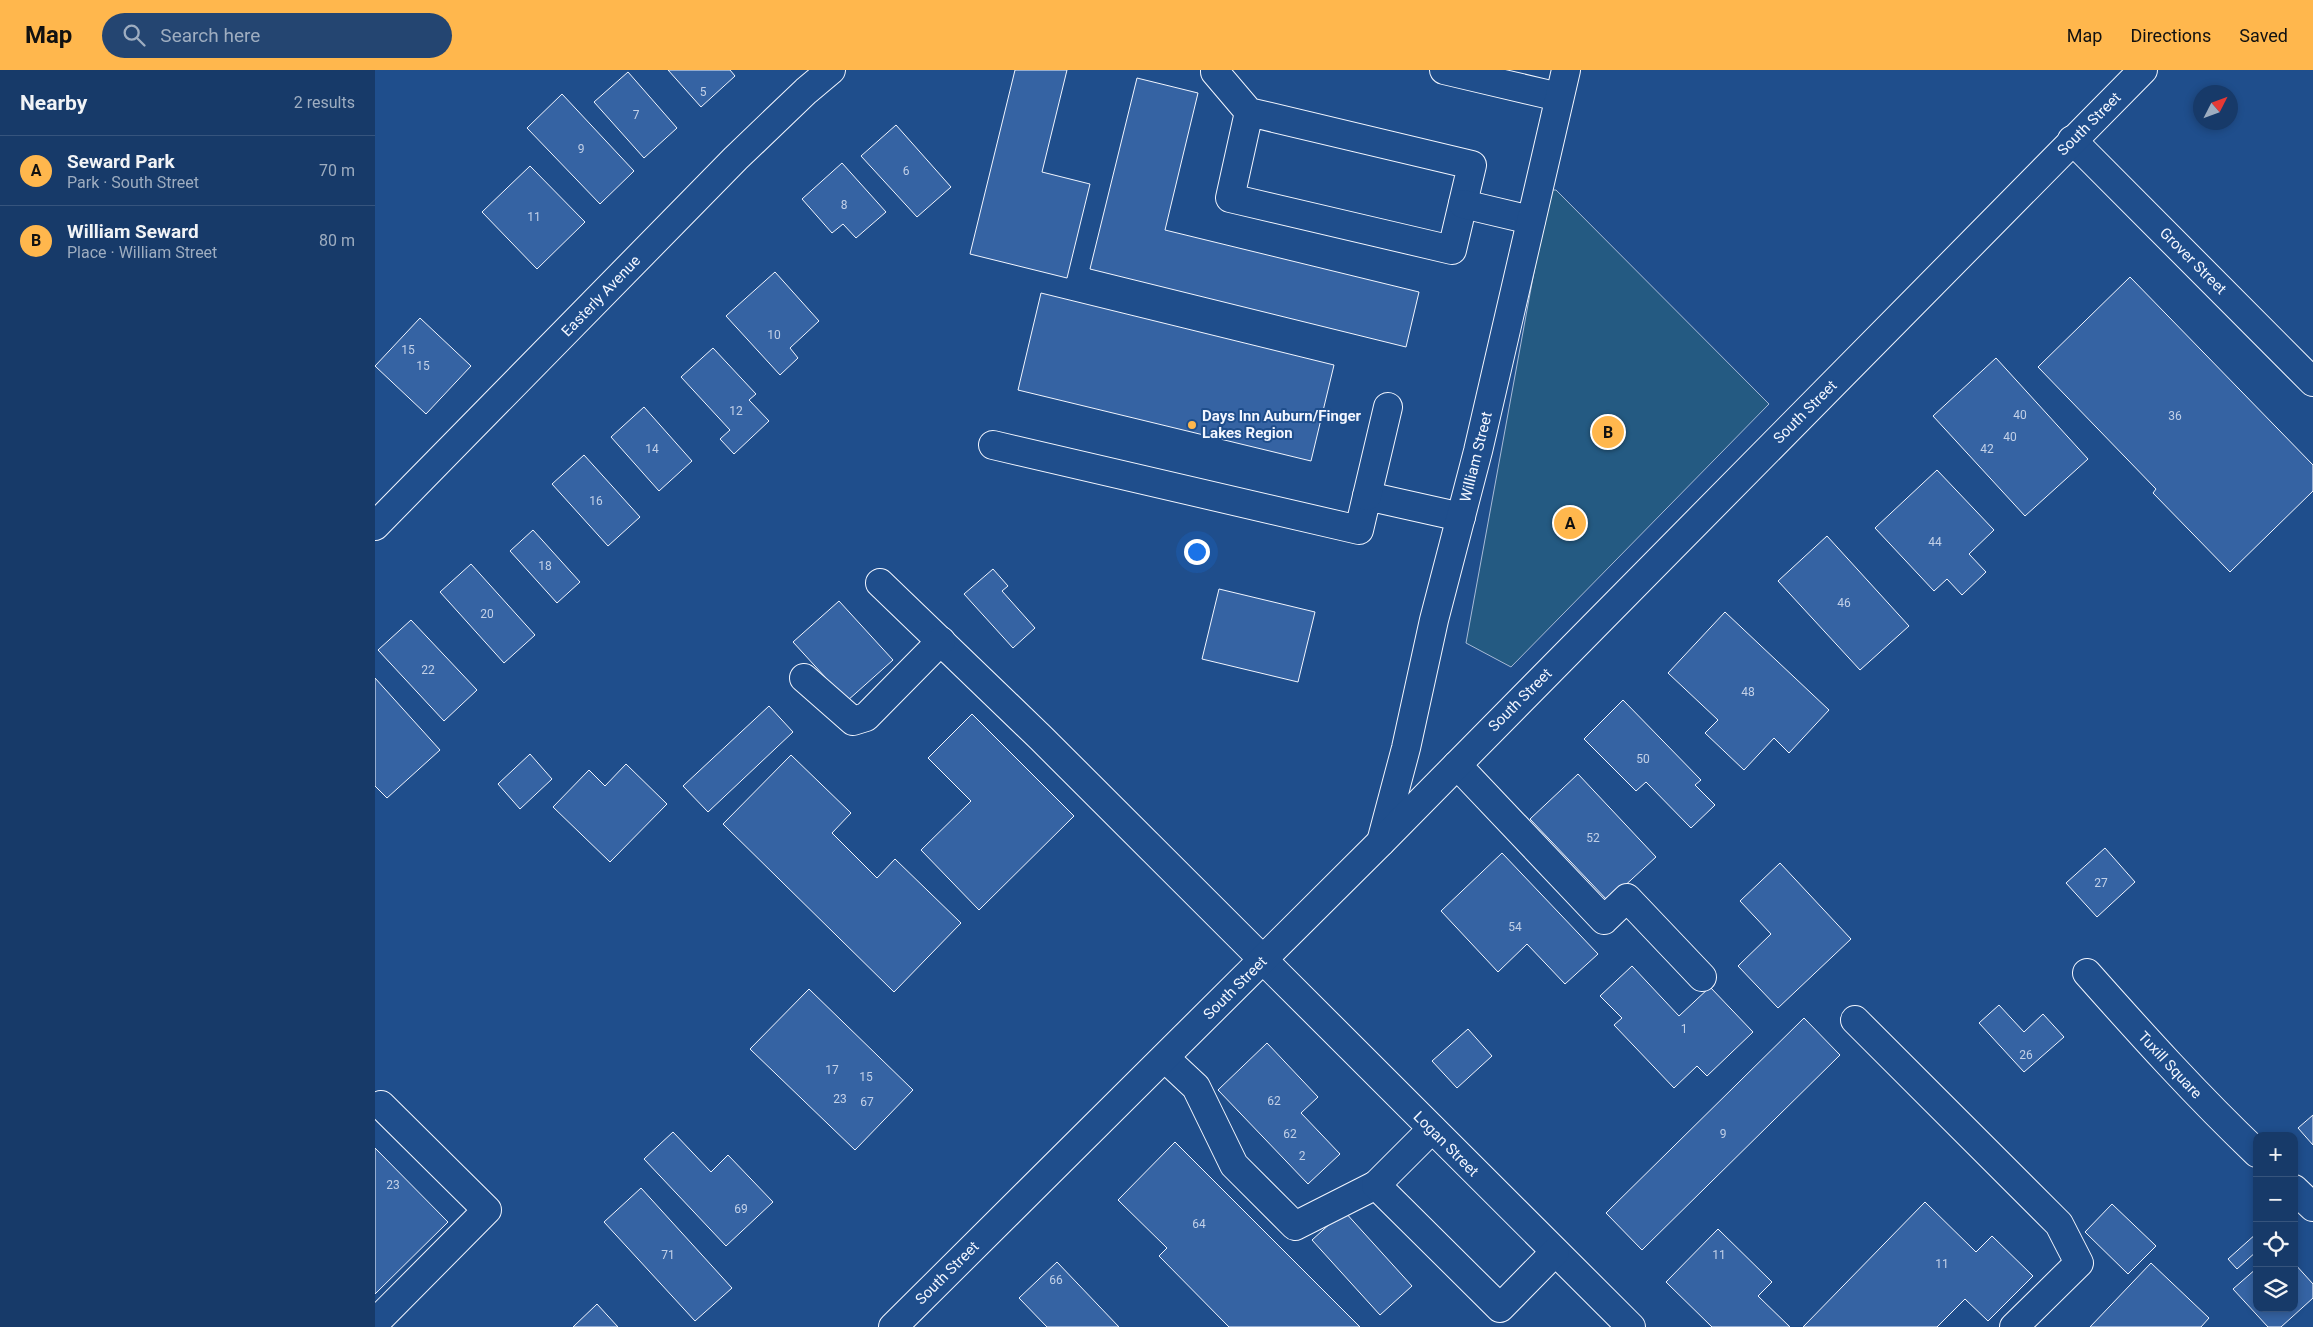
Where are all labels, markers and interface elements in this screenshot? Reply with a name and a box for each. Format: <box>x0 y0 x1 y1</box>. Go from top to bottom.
search box <box>102 13 452 58</box>
text: Map <box>25 21 72 49</box>
icon: search <box>120 21 148 49</box>
text: Search here <box>160 24 260 47</box>
text: Map <box>2067 25 2102 46</box>
text: Directions <box>2130 25 2211 46</box>
text: Saved <box>2239 25 2288 46</box>
house number: 5 <box>700 85 707 99</box>
north arrow <box>2193 85 2238 130</box>
street label: South Street <box>2054 89 2124 159</box>
text: Nearby <box>20 91 87 115</box>
text: 2 results <box>294 93 355 112</box>
house number: 7 <box>633 108 640 122</box>
house number: 9 <box>578 142 584 156</box>
text: Seward Park <box>67 150 175 173</box>
text: A <box>31 161 41 180</box>
text: 70 m <box>319 161 355 180</box>
house number: 6 <box>903 164 910 178</box>
text: Park · South Street <box>67 173 199 192</box>
house number: 8 <box>841 198 848 212</box>
house number: 11 <box>527 210 541 224</box>
text: William Seward <box>67 220 199 243</box>
street label: Grover Street <box>2156 224 2230 298</box>
text: B <box>31 231 41 250</box>
text: 80 m <box>319 231 355 250</box>
text: Place · William Street <box>67 243 217 262</box>
street label: Easterly Avenue <box>558 252 644 340</box>
house number: 10 <box>767 328 781 342</box>
house number: 15 <box>401 343 415 357</box>
house number: 15 <box>416 359 430 373</box>
street label: South Street <box>1770 377 1840 447</box>
house number: 12 <box>729 404 743 418</box>
place label: Days Inn Auburn/Finger Lakes Region <box>1202 407 1362 442</box>
house number: 40 <box>2013 408 2027 422</box>
house number: 36 <box>2168 409 2182 423</box>
street label: William Street <box>1456 410 1496 504</box>
pin: B <box>1592 413 1624 451</box>
marker: Days Inn Auburn/Finger Lakes Region <box>1186 419 1198 431</box>
house number: 40 <box>2003 430 2017 444</box>
house number: 14 <box>645 442 659 456</box>
house number: 42 <box>1980 442 1994 456</box>
house number: 16 <box>589 494 603 508</box>
pin: A <box>1554 504 1586 542</box>
house number: 44 <box>1928 535 1942 549</box>
your location <box>1184 539 1210 565</box>
house number: 18 <box>538 559 552 573</box>
house number: 46 <box>1837 596 1851 610</box>
house number: 20 <box>480 607 494 621</box>
house number: 22 <box>421 663 435 677</box>
street label: South Street <box>1485 665 1555 735</box>
house number: 48 <box>1741 685 1755 699</box>
house number: 50 <box>1636 752 1650 766</box>
house number: 52 <box>1586 831 1600 845</box>
house number: 27 <box>2094 876 2108 890</box>
house number: 54 <box>1508 920 1522 934</box>
street label: South Street <box>1200 953 1270 1023</box>
house number: 1 <box>1681 1022 1687 1036</box>
street label: Tuxill Square <box>2134 1028 2206 1102</box>
house number: 26 <box>2019 1048 2033 1062</box>
house number: 17 <box>825 1063 839 1077</box>
house number: 15 <box>859 1070 873 1084</box>
house number: 23 <box>833 1092 847 1106</box>
house number: 62 <box>1267 1094 1281 1108</box>
house number: 67 <box>860 1095 874 1109</box>
street label: Logan Street <box>1410 1108 1482 1180</box>
house number: 62 <box>1283 1127 1297 1141</box>
house number: 9 <box>1720 1127 1726 1141</box>
map controls <box>2253 1132 2298 1312</box>
button: + <box>2253 1132 2298 1177</box>
house number: 2 <box>1299 1149 1306 1163</box>
button: − <box>2253 1177 2298 1222</box>
house number: 23 <box>386 1178 400 1192</box>
house number: 69 <box>734 1202 748 1216</box>
house number: 64 <box>1192 1217 1206 1231</box>
button: locate <box>2253 1222 2298 1267</box>
street label: South Street <box>912 1238 982 1308</box>
house number: 71 <box>661 1248 675 1262</box>
house number: 11 <box>1712 1248 1726 1262</box>
house number: 11 <box>1935 1257 1949 1271</box>
button: layers <box>2253 1267 2298 1312</box>
house number: 66 <box>1049 1273 1063 1287</box>

